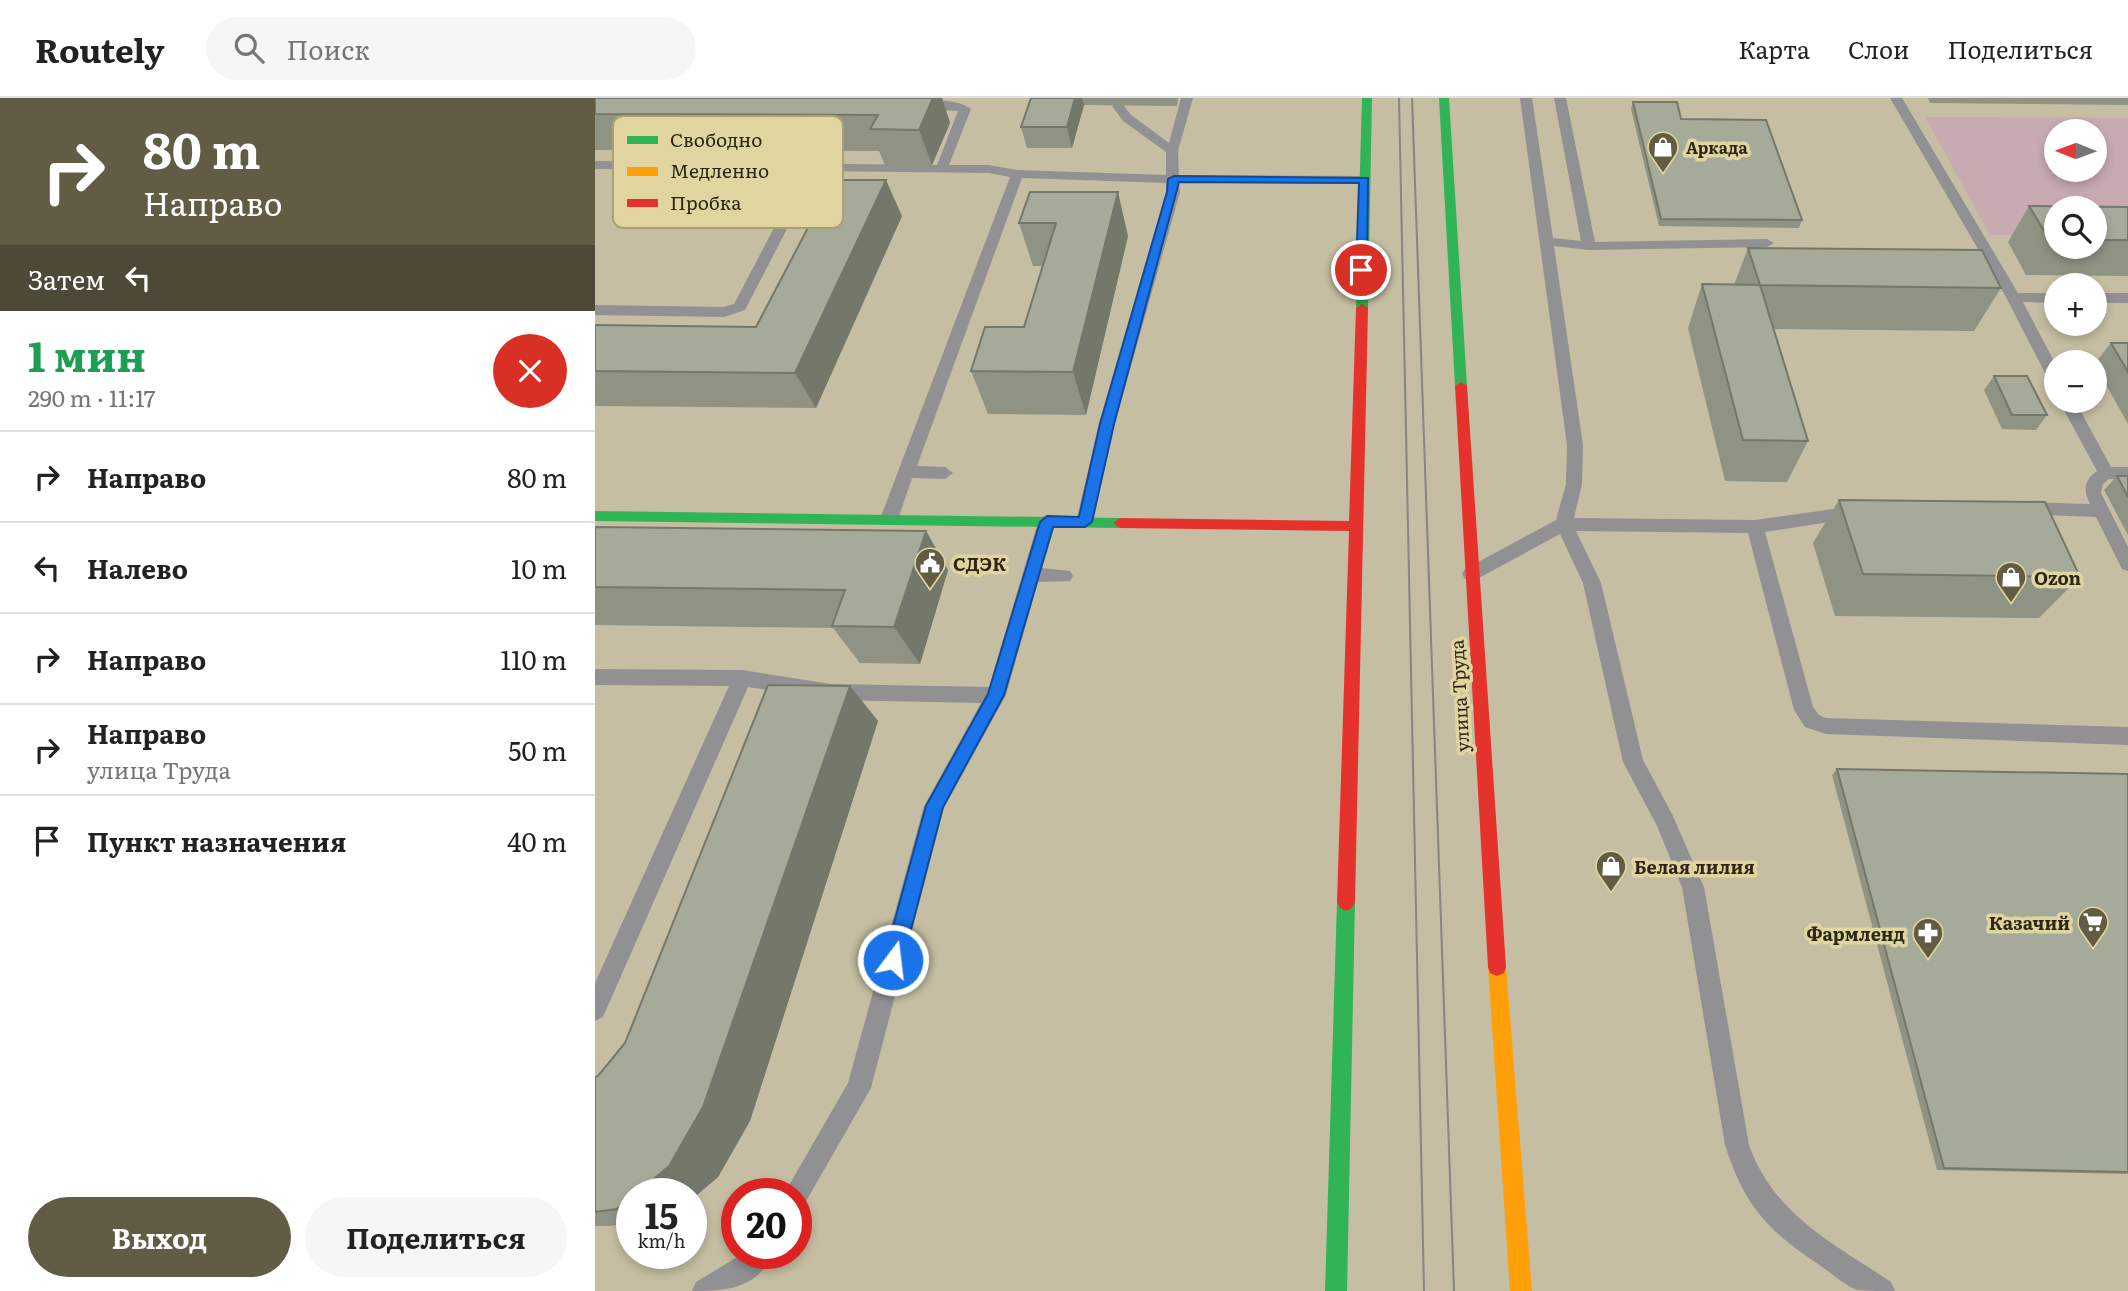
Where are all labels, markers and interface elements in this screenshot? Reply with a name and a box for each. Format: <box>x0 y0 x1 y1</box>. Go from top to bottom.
search box <box>206 17 696 80</box>
text: Routely <box>35 24 164 73</box>
icon: search <box>230 29 268 67</box>
text: Поиск <box>286 29 370 68</box>
text: Карта <box>1738 31 1810 66</box>
text: Слои <box>1848 31 1909 66</box>
text: Поделиться <box>1947 31 2093 66</box>
text: 80 m <box>143 111 261 184</box>
legend <box>613 116 843 228</box>
north arrow <box>2044 119 2107 182</box>
map controls <box>2044 119 2107 413</box>
text: Свободно <box>670 125 762 153</box>
icon: right <box>28 126 119 217</box>
shop icon: Аркада <box>1646 130 1680 174</box>
place label: Аркада <box>1686 135 1748 159</box>
text: Медленно <box>670 156 769 184</box>
text: Направо <box>143 178 283 226</box>
text: Пробка <box>670 188 742 216</box>
button: search <box>2044 196 2107 259</box>
pin <box>1331 240 1391 300</box>
icon: arrive <box>1342 251 1380 289</box>
text: Затем <box>28 259 105 298</box>
icon: left <box>119 259 157 297</box>
button: + <box>2044 273 2107 336</box>
text: 1 мин <box>28 323 146 385</box>
button: close <box>493 334 567 408</box>
button: − <box>2044 350 2107 413</box>
text: 290 m · 11:17 <box>28 380 155 414</box>
text: Направо <box>87 457 206 496</box>
text: 80 m <box>507 457 567 496</box>
icon: right <box>28 458 66 496</box>
public building icon: СДЭК <box>913 546 947 590</box>
text: Налево <box>87 548 188 587</box>
text: 10 m <box>511 548 567 587</box>
icon: left <box>28 549 66 587</box>
place label: СДЭК <box>953 550 1006 577</box>
shop icon: Ozon <box>1994 560 2028 604</box>
place label: Ozon <box>2034 564 2081 591</box>
text: Направо <box>87 639 206 678</box>
text: 110 m <box>500 639 567 678</box>
street label: улица Труда <box>1443 639 1475 753</box>
icon: right <box>28 640 66 678</box>
text: Направо <box>87 713 206 752</box>
text: 50 m <box>508 730 567 769</box>
icon: right <box>28 731 66 769</box>
text: улица Труда <box>87 752 231 786</box>
text: Пункт назначения <box>87 821 346 860</box>
text: 40 m <box>507 821 567 860</box>
icon: arrive <box>28 822 66 860</box>
shop icon: Белая лилия <box>1594 849 1628 893</box>
place label: Белая лилия <box>1634 853 1755 880</box>
supermarket icon: Казачий <box>2076 905 2110 949</box>
place label: Казачий <box>1989 909 2070 936</box>
pharmacy icon: Фармленд <box>1911 916 1945 960</box>
place label: Фармленд <box>1807 920 1905 947</box>
position arrow <box>856 923 930 997</box>
speed limit sign: 20 <box>721 1178 812 1269</box>
text: 15 <box>645 1188 678 1240</box>
button: Выход <box>28 1197 291 1277</box>
button: Поделиться <box>305 1197 567 1277</box>
text: km/h <box>638 1227 685 1254</box>

